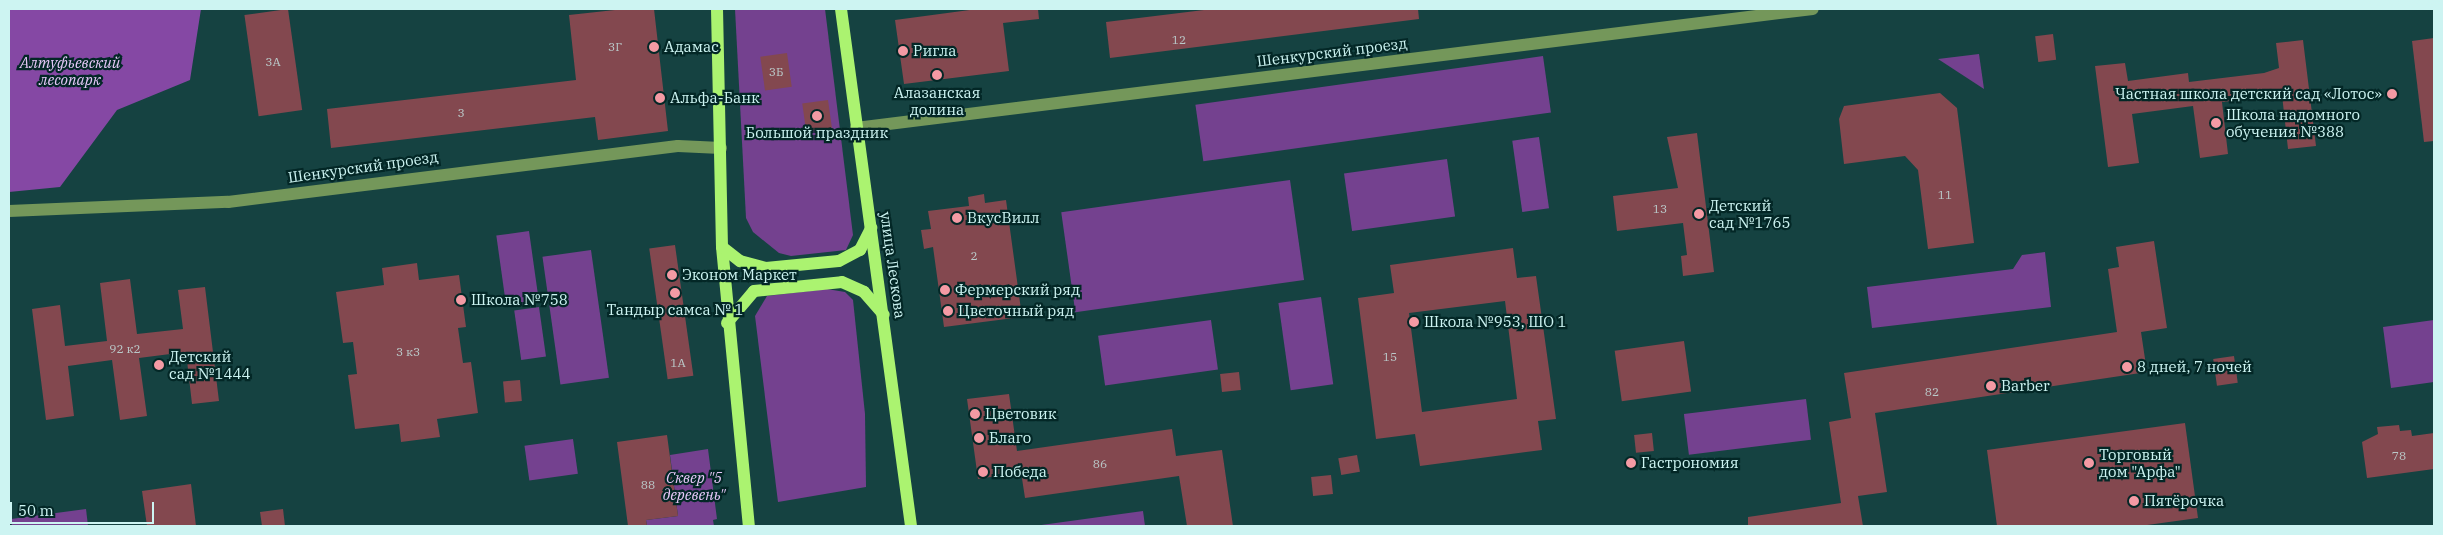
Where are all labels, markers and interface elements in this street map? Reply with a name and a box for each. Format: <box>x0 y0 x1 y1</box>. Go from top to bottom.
house number: 12 <box>1172 33 1186 47</box>
street label: Шенкурский проезд <box>1256 34 1408 70</box>
place label: Адамас <box>664 38 719 56</box>
house number: 3Г <box>608 40 622 54</box>
marker: Адамас <box>648 41 660 53</box>
place label: Ригла <box>913 42 956 60</box>
marker: Ригла <box>897 45 909 57</box>
park label: Алтуфьевский лесопарк <box>20 53 120 88</box>
house number: 3А <box>265 55 281 69</box>
house number: 3Б <box>769 65 783 79</box>
marker: Алазанская долина <box>931 69 943 81</box>
place label: Алазанская долина <box>894 83 980 118</box>
place label: Частная школа детский сад «Лотос» <box>2115 85 2382 103</box>
marker: Частная школа детский сад «Лотос» <box>2386 88 2398 100</box>
place label: Альфа-Банк <box>670 89 760 107</box>
marker: Альфа-Банк <box>654 92 666 104</box>
place label: Школа надомного обучения №388 <box>2226 105 2360 140</box>
house number: 3 <box>457 106 465 120</box>
marker: Большой праздник <box>811 110 823 122</box>
marker: Школа надомного обучения №388 <box>2210 117 2222 129</box>
place label: Большой праздник <box>746 124 888 142</box>
street label: Шенкурский проезд <box>287 148 439 186</box>
house number: 11 <box>1938 188 1952 202</box>
place label: Детский сад №1765 <box>1709 196 1790 231</box>
house number: 13 <box>1653 202 1667 216</box>
marker: Детский сад №1765 <box>1693 208 1705 220</box>
place label: ВкусВилл <box>967 209 1040 227</box>
street label: улица Лескова <box>877 210 909 320</box>
marker: ВкусВилл <box>951 212 963 224</box>
house number: 2 <box>970 249 978 263</box>
place label: Эконом Маркет <box>682 266 797 284</box>
marker: Эконом Маркет <box>666 269 678 281</box>
place label: Фермерский ряд <box>955 281 1080 299</box>
marker: Фермерский ряд <box>939 284 951 296</box>
marker: Тандыр самса № 1 <box>669 287 681 299</box>
place label: Школа №758 <box>471 291 568 309</box>
marker: Школа №758 <box>455 294 467 306</box>
place label: Тандыр самса № 1 <box>607 301 743 319</box>
place label: Цветочный ряд <box>958 302 1074 320</box>
marker: Цветочный ряд <box>942 305 954 317</box>
place label: Школа №953, ШО 1 <box>1424 313 1566 331</box>
marker: Школа №953, ШО 1 <box>1408 316 1420 328</box>
house number: 92 к2 <box>109 342 141 356</box>
house number: 3 к3 <box>396 345 420 359</box>
place label: Детский сад №1444 <box>169 347 250 382</box>
house number: 15 <box>1383 350 1397 364</box>
house number: 1А <box>670 356 686 370</box>
place label: 8 дней, 7 ночей <box>2137 358 2252 376</box>
marker: Детский сад №1444 <box>153 359 165 371</box>
marker: 8 дней, 7 ночей <box>2121 361 2133 373</box>
place label: Barber <box>2001 377 2050 395</box>
marker: Barber <box>1985 380 1997 392</box>
house number: 82 <box>1925 385 1939 399</box>
place label: Цветовик <box>985 405 1057 423</box>
marker: Цветовик <box>969 408 981 420</box>
place label: Благо <box>989 429 1031 447</box>
marker: Благо <box>973 432 985 444</box>
place label: Торговый дом "Арфа" <box>2099 445 2181 480</box>
house number: 78 <box>2392 449 2406 463</box>
place label: Гастрономия <box>1641 454 1739 472</box>
house number: 86 <box>1093 457 1107 471</box>
marker: Гастрономия <box>1625 457 1637 469</box>
marker: Торговый дом "Арфа" <box>2083 457 2095 469</box>
place label: Победа <box>993 463 1047 481</box>
marker: Победа <box>977 466 989 478</box>
park label: Сквер "5 деревень" <box>663 468 725 503</box>
house number: 88 <box>641 478 655 492</box>
scale bar <box>12 492 156 524</box>
place label: Пятёрочка <box>2144 492 2224 510</box>
marker: Пятёрочка <box>2128 495 2140 507</box>
text: 50 m <box>18 501 54 520</box>

